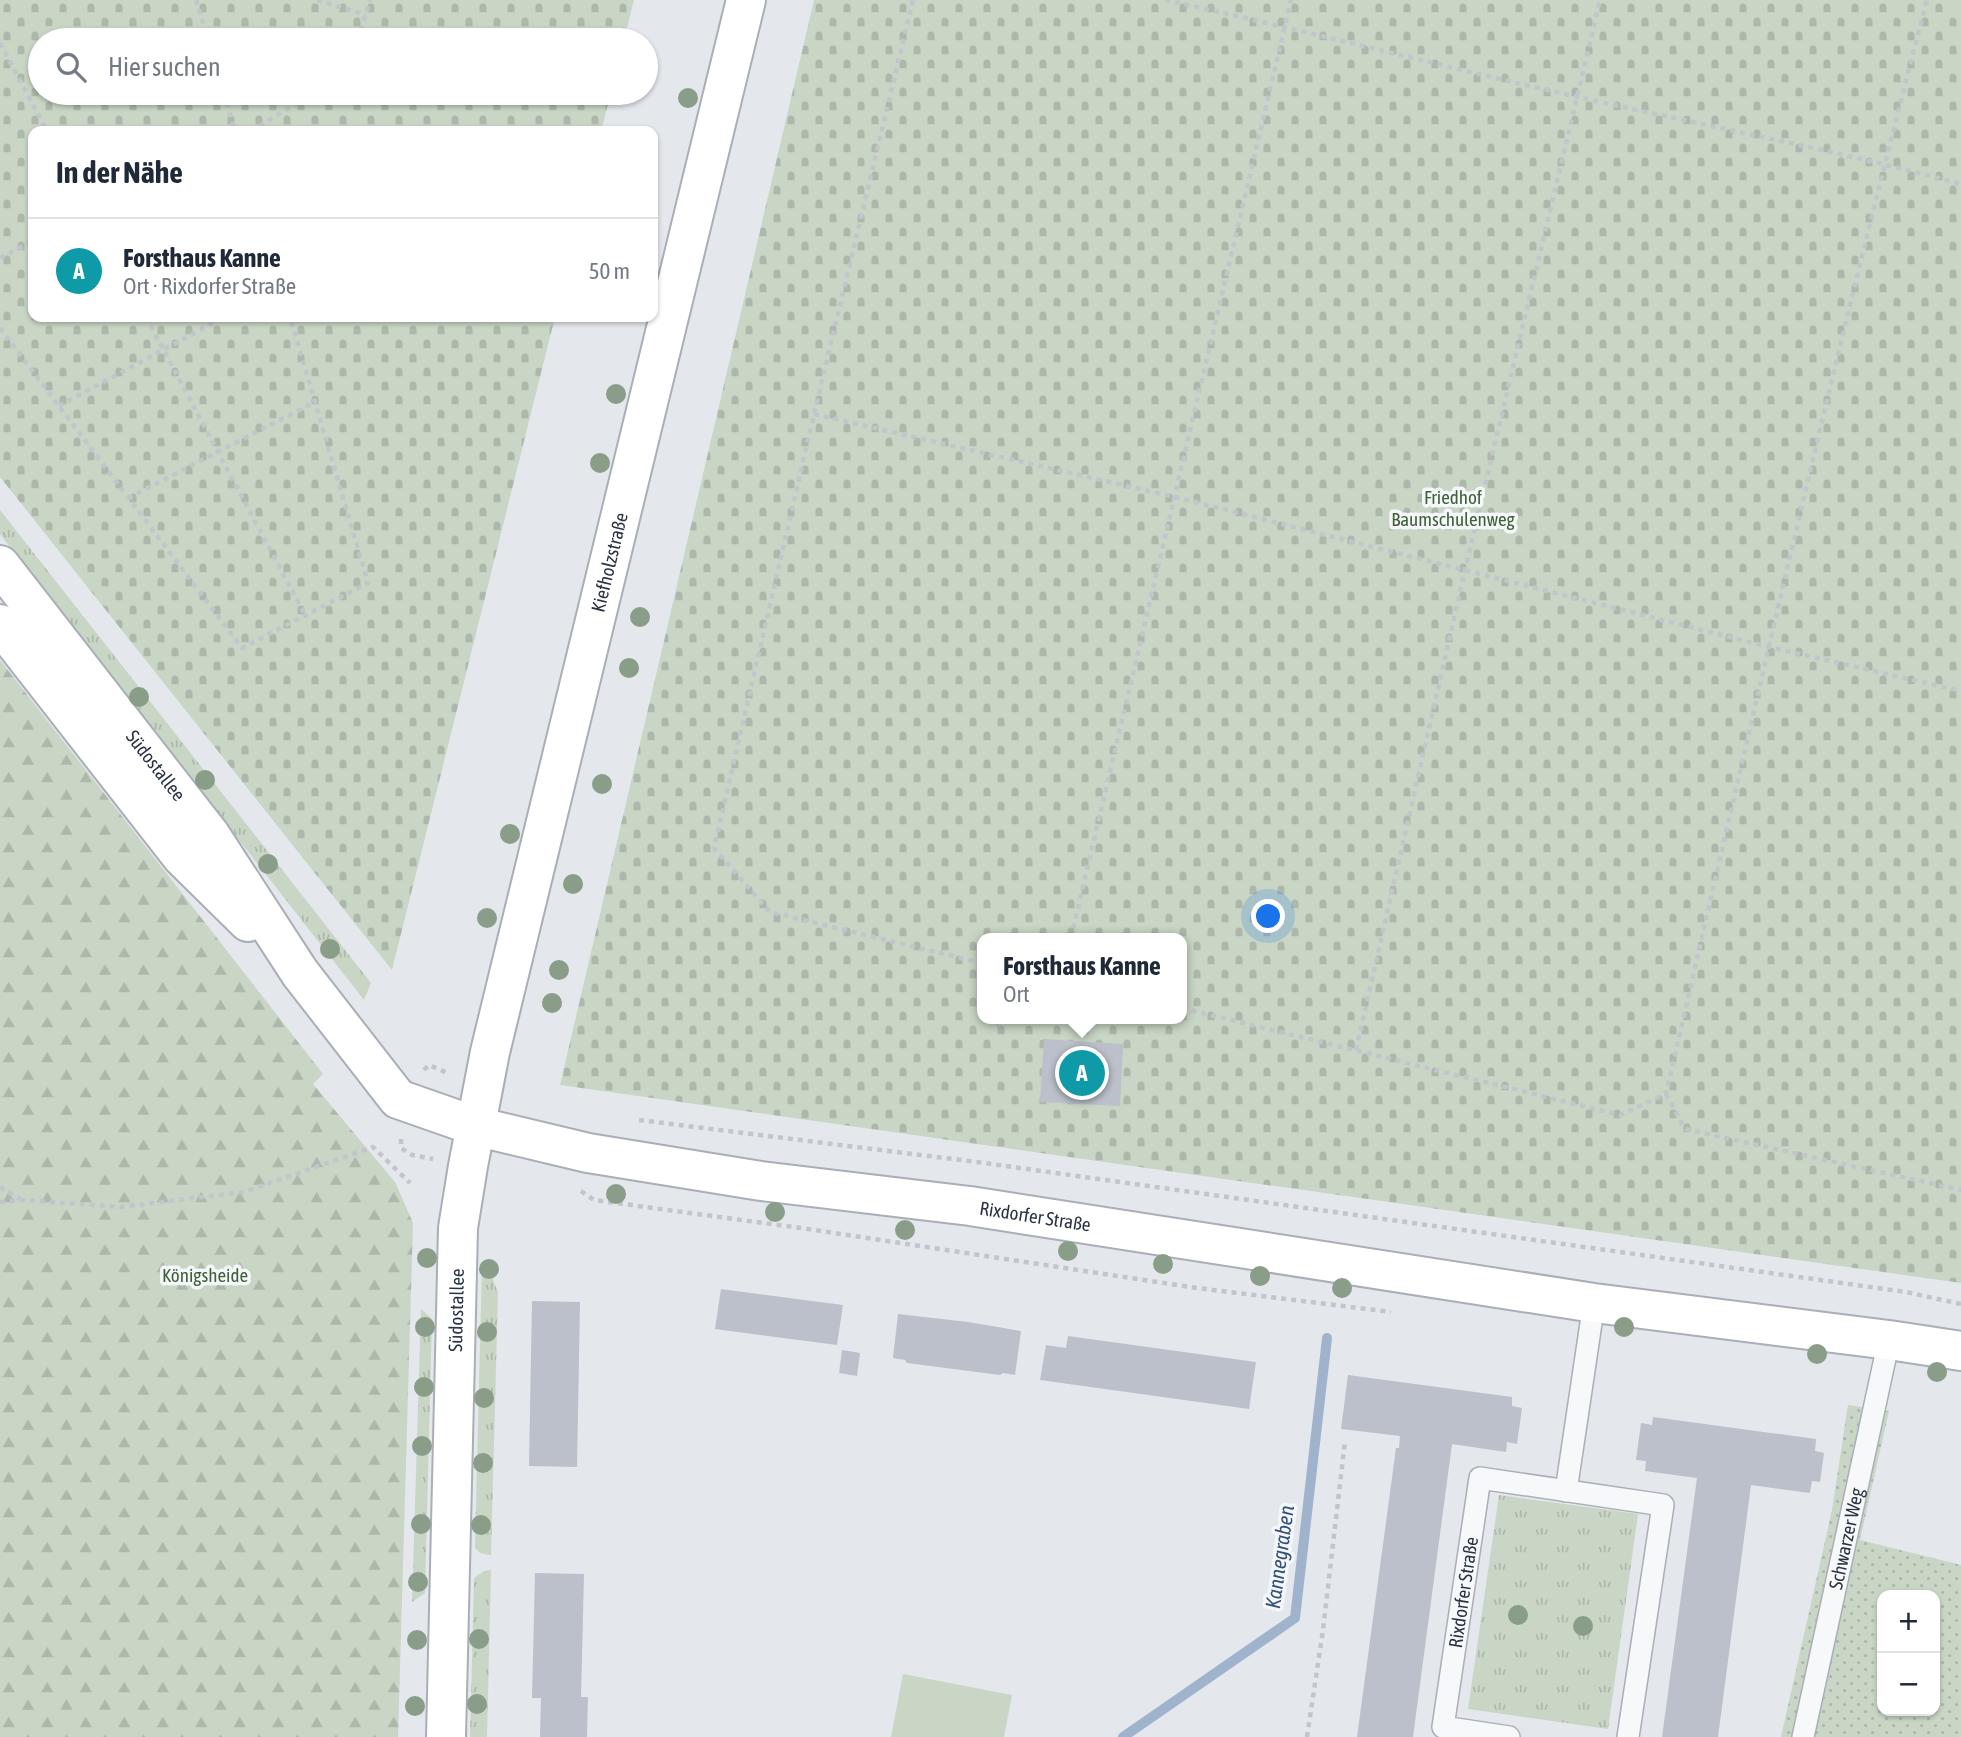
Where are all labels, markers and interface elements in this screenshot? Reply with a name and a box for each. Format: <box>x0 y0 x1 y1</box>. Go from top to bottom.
search box <box>28 28 658 105</box>
icon: search <box>52 48 90 86</box>
text: Hier suchen <box>108 52 221 82</box>
text: In der Nähe <box>56 155 183 189</box>
text: Forsthaus Kanne <box>123 243 281 273</box>
text: A <box>73 258 85 284</box>
text: 50 m <box>589 258 630 284</box>
text: Ort · Rixdorfer Straße <box>123 273 296 299</box>
park label: Friedhof Baumschulenweg <box>1391 486 1516 530</box>
street label: Kiefholzstraße <box>586 510 632 614</box>
street label: Südostallee <box>122 726 190 805</box>
your location <box>1251 899 1285 933</box>
popup <box>977 933 1187 1024</box>
text: Forsthaus Kanne <box>1003 951 1161 981</box>
text: Ort <box>1003 981 1030 1007</box>
pin: A <box>1059 1047 1105 1099</box>
street label: Rixdorfer Straße <box>978 1197 1092 1236</box>
park label: Königsheide <box>162 1264 248 1286</box>
street label: Südostallee <box>444 1268 468 1352</box>
street label: Schwarzer Weg <box>1824 1485 1868 1591</box>
water label: Kannegraben <box>1260 1504 1298 1610</box>
street label: Rixdorfer Straße <box>1444 1535 1482 1649</box>
map controls <box>1877 1590 1940 1716</box>
button: + <box>1877 1590 1940 1653</box>
button: − <box>1877 1653 1940 1716</box>

